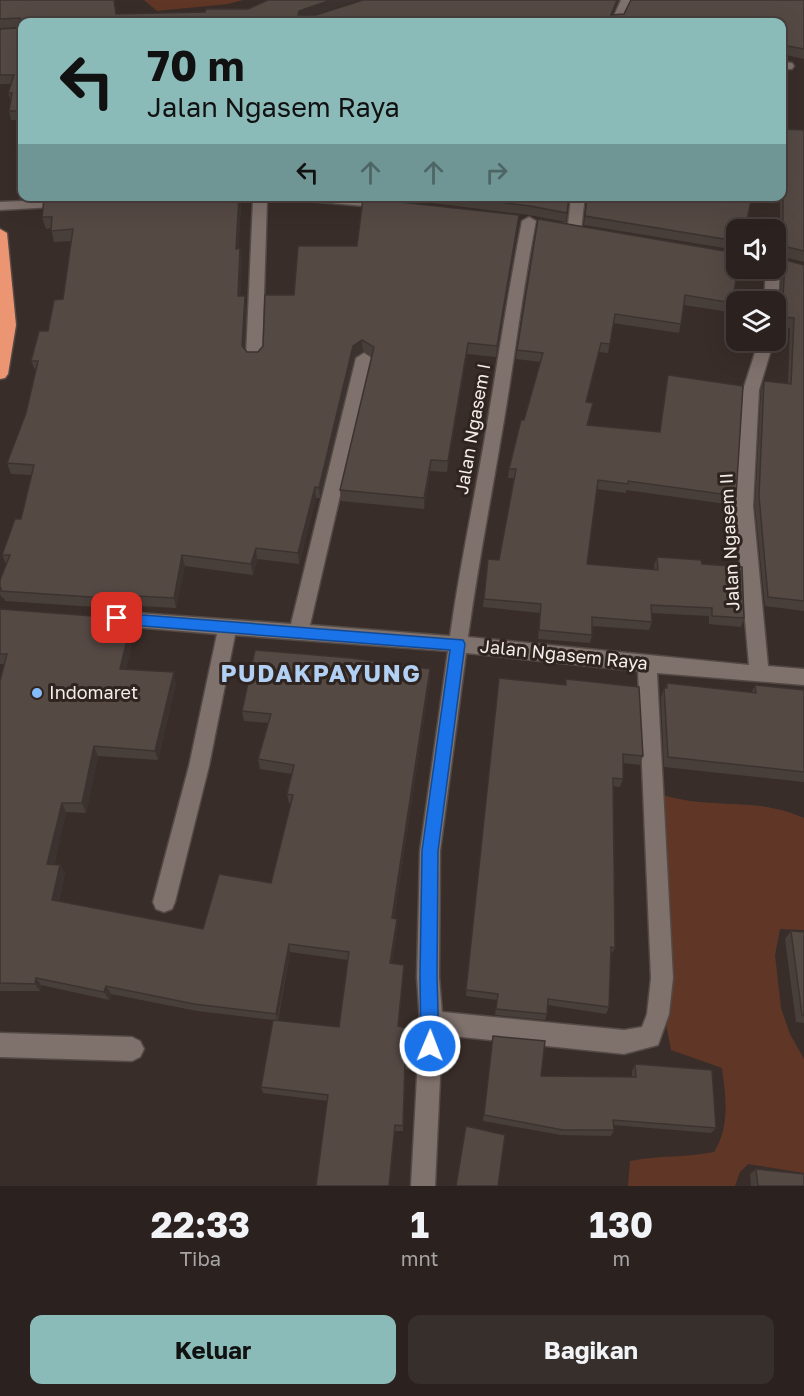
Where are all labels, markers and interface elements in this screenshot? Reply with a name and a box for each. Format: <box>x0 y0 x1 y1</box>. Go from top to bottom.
text: 70 m <box>147 40 244 90</box>
icon: left <box>48 42 126 120</box>
text: Jalan Ngasem Raya <box>147 91 400 123</box>
icon: left <box>291 156 324 189</box>
icon: ahead <box>354 156 387 189</box>
icon: ahead <box>417 156 450 189</box>
icon: right <box>480 156 513 189</box>
map controls <box>726 219 786 351</box>
button: sound <box>726 219 786 279</box>
button: layers <box>726 291 786 351</box>
street label: Jalan Ngasem I <box>450 362 494 496</box>
street label: Jalan Ngasem II <box>714 472 744 612</box>
pin <box>91 592 142 643</box>
icon: arrive <box>100 601 133 634</box>
street label: Jalan Ngasem Raya <box>479 634 649 674</box>
district label: PUDAKPAYUNG <box>221 658 421 687</box>
place label: Indomaret <box>49 681 138 703</box>
marker: Indomaret <box>30 686 44 700</box>
position arrow <box>398 1014 462 1078</box>
text: 22:33 <box>151 1203 250 1246</box>
text: 1 <box>410 1203 429 1246</box>
text: 130 <box>589 1203 653 1246</box>
text: Tiba <box>180 1246 221 1270</box>
text: mnt <box>401 1246 439 1270</box>
text: m <box>612 1246 630 1270</box>
button: Keluar <box>30 1315 396 1384</box>
button: Bagikan <box>408 1315 774 1384</box>

